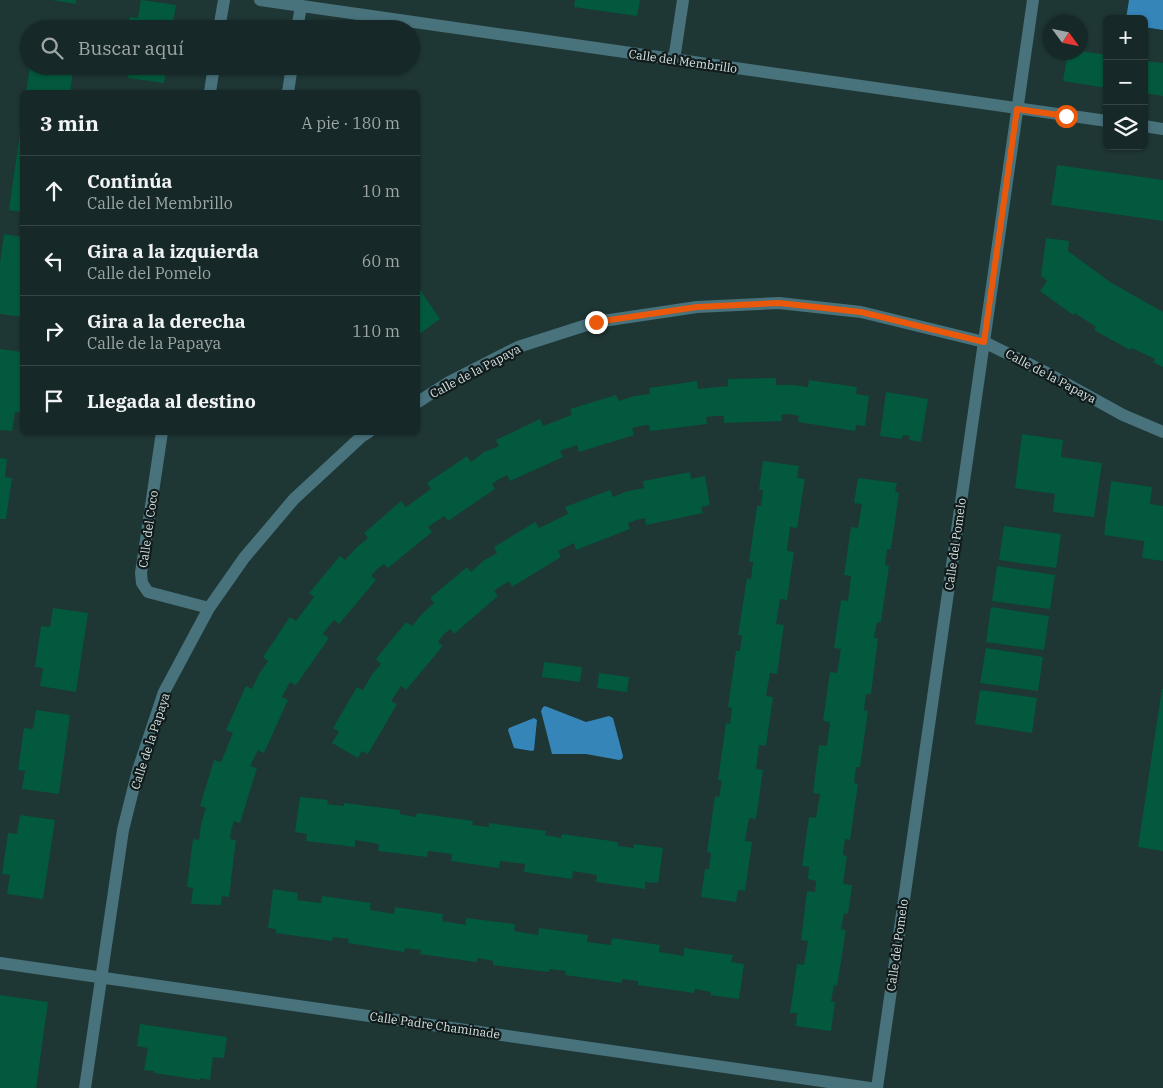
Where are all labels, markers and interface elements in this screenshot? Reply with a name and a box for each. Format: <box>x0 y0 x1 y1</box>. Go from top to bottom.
north arrow <box>1043 15 1088 60</box>
map controls <box>1103 15 1148 150</box>
button: + <box>1103 15 1148 60</box>
search box <box>20 20 420 75</box>
icon: search <box>38 34 66 62</box>
text: Buscar aquí <box>78 36 184 60</box>
street label: Calle del Membrillo <box>628 46 738 76</box>
button: − <box>1103 60 1148 105</box>
route start <box>1055 105 1078 128</box>
button: layers <box>1103 105 1148 150</box>
text: 3 min <box>40 109 99 137</box>
text: A pie · 180 m <box>302 113 400 133</box>
text: Continúa <box>87 169 172 193</box>
icon: ahead <box>40 177 68 205</box>
text: 10 m <box>362 181 400 201</box>
text: Calle del Membrillo <box>87 193 233 213</box>
text: Gira a la izquierda <box>87 239 259 263</box>
icon: left <box>40 247 68 275</box>
text: 60 m <box>362 251 400 271</box>
text: Calle del Pomelo <box>87 263 211 283</box>
text: Gira a la derecha <box>87 309 246 333</box>
route end <box>585 311 608 334</box>
icon: right <box>40 317 68 345</box>
text: 110 m <box>352 321 400 341</box>
text: Calle de la Papaya <box>87 333 221 353</box>
street label: Calle de la Papaya <box>427 341 523 401</box>
street label: Calle de la Papaya <box>1003 346 1099 406</box>
icon: arrive <box>40 387 68 415</box>
text: Llegada al destino <box>87 389 256 413</box>
street label: Calle del Coco <box>135 489 161 569</box>
street label: Calle del Pomelo <box>941 497 969 591</box>
street label: Calle de la Papaya <box>127 690 173 791</box>
street label: Calle del Pomelo <box>883 898 911 992</box>
street label: Calle Padre Chaminade <box>369 1008 501 1042</box>

